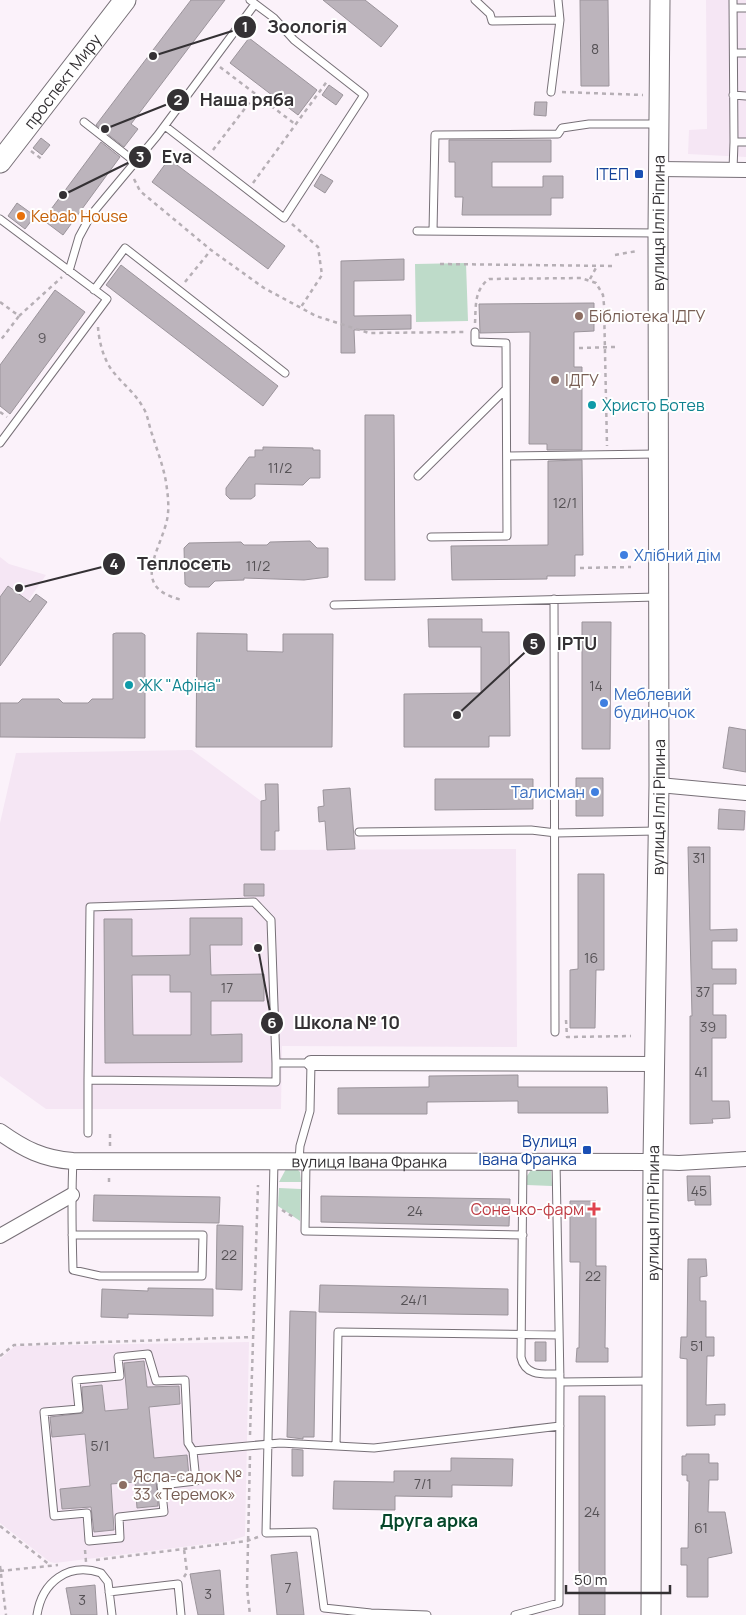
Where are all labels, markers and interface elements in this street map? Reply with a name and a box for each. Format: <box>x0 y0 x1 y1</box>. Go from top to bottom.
callout: Зоологія <box>232 10 357 43</box>
text: Зоологія <box>267 14 347 38</box>
text: 1 <box>242 16 248 37</box>
street label: проспект Миру <box>19 29 106 133</box>
house number: 8 <box>591 39 599 58</box>
callout: Наша ряба <box>165 84 305 117</box>
text: Наша ряба <box>200 87 294 111</box>
text: 2 <box>174 89 183 110</box>
callout: Eva <box>127 140 202 173</box>
text: Eva <box>162 144 192 168</box>
text: 3 <box>136 146 144 167</box>
street label: вулиця Іллі Ріпина <box>647 155 670 291</box>
place label: ІТЕП <box>596 163 629 185</box>
marker: ІТЕП <box>633 168 645 180</box>
place label: Kebab House <box>31 205 128 227</box>
marker: Kebab House <box>15 210 27 222</box>
place label: Бібліотека ІДГУ <box>589 305 705 327</box>
marker: Бібліотека ІДГУ <box>573 310 585 322</box>
house number: 9 <box>38 328 46 347</box>
place label: ІДГУ <box>565 369 599 391</box>
marker: ІДГУ <box>549 374 561 386</box>
place label: Христо Ботев <box>602 394 705 416</box>
marker: Христо Ботев <box>586 399 598 411</box>
house number: 11/2 <box>268 458 292 477</box>
house number: 12/1 <box>553 493 577 512</box>
place label: Хлібний дім <box>634 544 721 566</box>
callout: Теплосеть <box>102 547 241 580</box>
marker: Хлібний дім <box>618 549 630 561</box>
text: Теплосеть <box>137 551 231 575</box>
text: 4 <box>109 553 119 574</box>
house number: 11/2 <box>246 556 270 575</box>
callout: IPTU <box>522 627 607 660</box>
text: IPTU <box>557 631 597 655</box>
text: 5 <box>530 633 539 654</box>
place label: ЖК "Афіна" <box>139 674 222 696</box>
house number: 14 <box>589 676 603 695</box>
marker: ЖК "Афіна" <box>123 679 135 691</box>
place label: Меблевий будиночок <box>614 683 696 723</box>
marker: Меблевий будиночок <box>598 697 610 709</box>
street label: вулиця Іллі Ріпина <box>647 739 670 875</box>
place label: Талисман <box>511 781 585 803</box>
marker: Талисман <box>589 786 601 798</box>
house number: 31 <box>692 848 706 867</box>
house number: 16 <box>584 948 598 967</box>
house number: 17 <box>221 978 233 997</box>
house number: 37 <box>696 982 710 1001</box>
callout: Школа № 10 <box>259 1007 410 1040</box>
text: Школа № 10 <box>294 1010 400 1034</box>
text: 6 <box>267 1012 277 1033</box>
house number: 39 <box>700 1017 716 1036</box>
house number: 41 <box>694 1062 708 1081</box>
place label: Вулиця Івана Франка <box>478 1130 577 1170</box>
marker: Вулиця Івана Франка <box>581 1144 593 1156</box>
street label: вулиця Іллі Ріпина <box>641 1145 664 1281</box>
street label: вулиця Івана Франка <box>291 1150 447 1173</box>
house number: 45 <box>691 1181 707 1200</box>
place label: Сонечко-фарм <box>471 1198 584 1220</box>
house number: 24 <box>407 1201 423 1220</box>
marker: Сонечко-фарм <box>588 1203 600 1215</box>
house number: 22 <box>221 1245 237 1264</box>
house number: 22 <box>585 1266 601 1285</box>
house number: 24/1 <box>401 1290 427 1309</box>
house number: 51 <box>690 1336 704 1355</box>
house number: 5/1 <box>91 1436 109 1455</box>
place label: Ясла-садок № 33 «Теремок» <box>133 1465 242 1505</box>
house number: 7/1 <box>414 1474 432 1493</box>
marker: Ясла-садок № 33 «Теремок» <box>117 1479 129 1491</box>
house number: 24 <box>584 1502 600 1521</box>
district label: Друга арка <box>380 1508 478 1532</box>
house number: 61 <box>694 1518 708 1537</box>
scale bar <box>566 1562 670 1594</box>
text: 50 m <box>574 1569 608 1590</box>
house number: 7 <box>284 1578 292 1597</box>
house number: 3 <box>204 1584 212 1603</box>
house number: 3 <box>78 1590 86 1609</box>

